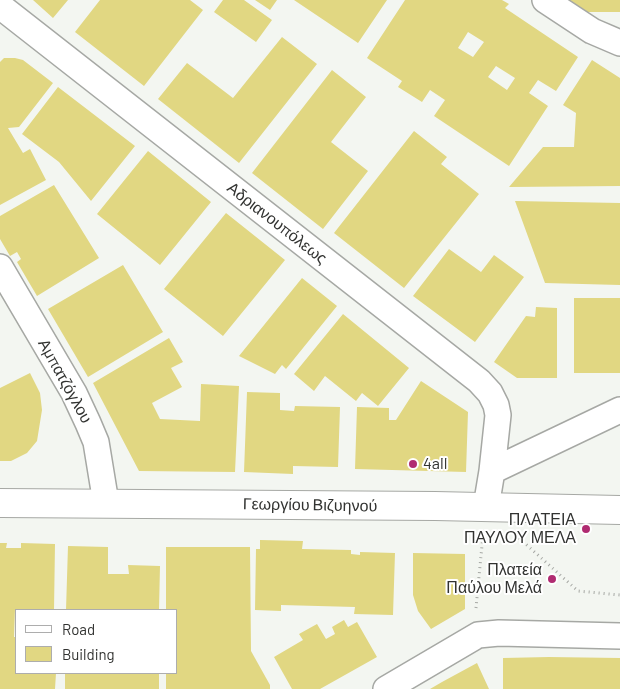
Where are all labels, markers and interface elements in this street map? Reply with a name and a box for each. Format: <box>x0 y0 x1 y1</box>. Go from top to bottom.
street label: Αδριανουπόλεως <box>223 178 331 268</box>
street label: Αμπατζόγλου <box>34 336 96 426</box>
place label: 4all <box>423 454 447 474</box>
marker: 4all <box>407 458 419 470</box>
street label: Γεωργίου Βιζυηνού <box>243 494 377 516</box>
place label: ΠΛΑΤΕΙΑ ΠΑΥΛΟΥ ΜΕΛΑ <box>464 510 576 548</box>
marker: ΠΛΑΤΕΙΑ ΠΑΥΛΟΥ ΜΕΛΑ <box>580 523 592 535</box>
place label: Πλατεία Παύλου Μελά <box>446 560 542 598</box>
marker: Πλατεία Παύλου Μελά <box>546 573 558 585</box>
legend <box>15 609 178 674</box>
text: Road <box>62 620 95 638</box>
text: Building <box>62 645 115 663</box>

